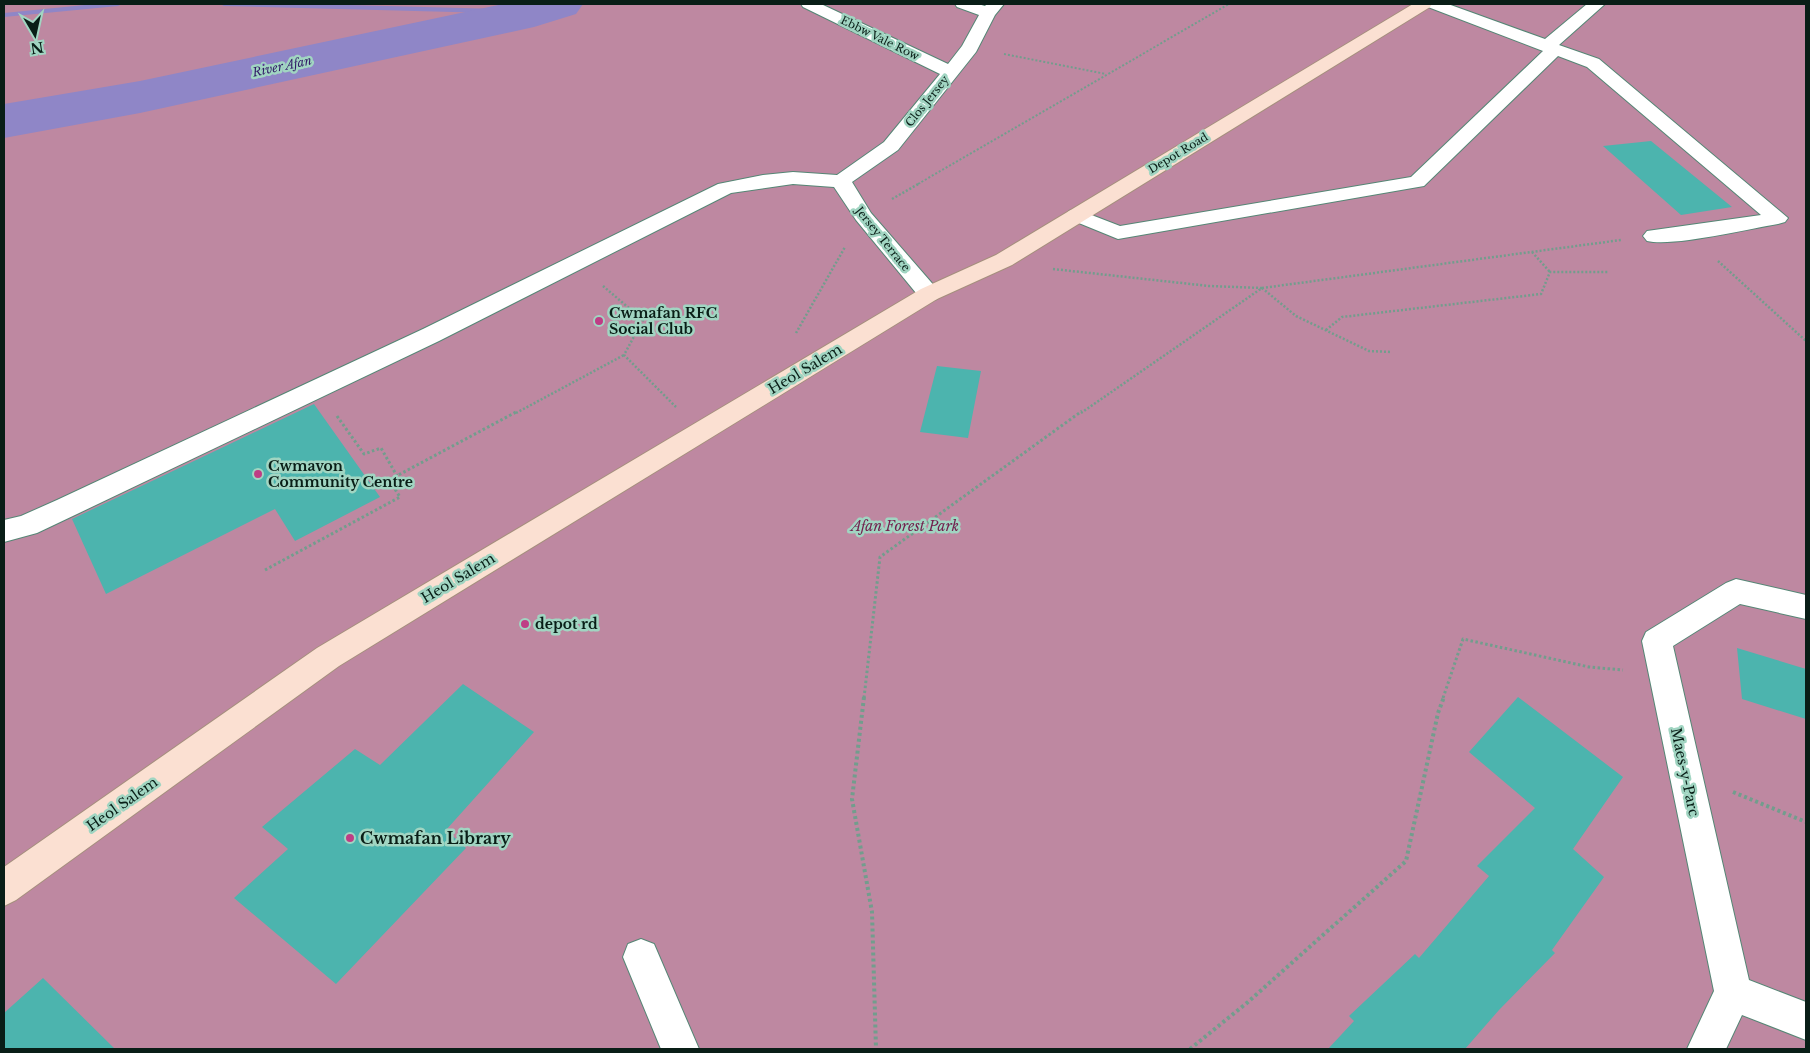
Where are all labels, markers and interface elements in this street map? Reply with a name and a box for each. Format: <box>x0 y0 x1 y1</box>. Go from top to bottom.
north arrow <box>10 10 60 60</box>
street label: Ebbw Vale Row <box>838 13 922 63</box>
text: N <box>29 38 45 58</box>
water label: River Afan <box>250 52 313 80</box>
street label: Clos Jersey <box>902 73 952 129</box>
street label: Depot Road <box>1146 129 1211 176</box>
street label: Jersey Terrace <box>851 202 913 274</box>
place label: Cwmafan RFC Social Club <box>609 304 717 338</box>
marker: Cwmafan RFC Social Club <box>593 315 605 327</box>
street label: Heol Salem <box>765 340 845 398</box>
place label: Cwmavon Community Centre <box>268 457 413 491</box>
marker: Cwmavon Community Centre <box>252 468 264 480</box>
park label: Afan Forest Park <box>849 517 959 535</box>
street label: Heol Salem <box>418 549 498 607</box>
place label: depot rd <box>535 615 598 633</box>
marker: depot rd <box>519 618 531 630</box>
street label: Maes-y-Parc <box>1667 726 1703 818</box>
street label: Heol Salem <box>83 773 161 835</box>
place label: Cwmafan Library <box>360 828 511 848</box>
marker: Cwmafan Library <box>344 832 356 844</box>

